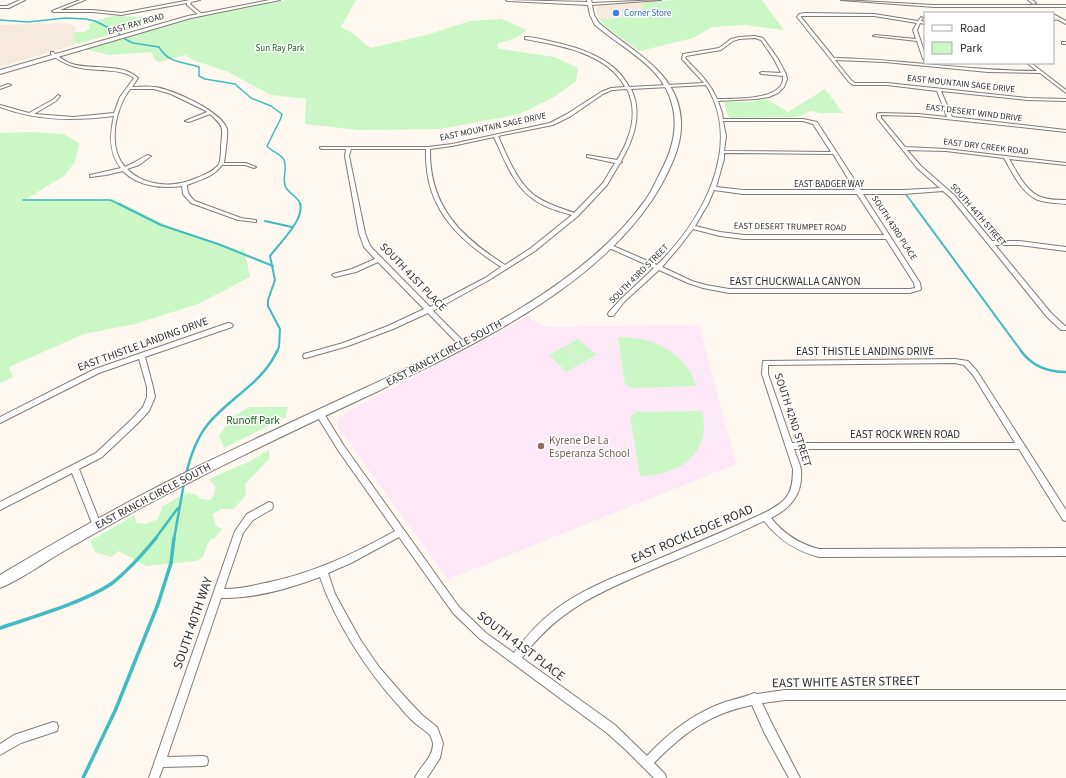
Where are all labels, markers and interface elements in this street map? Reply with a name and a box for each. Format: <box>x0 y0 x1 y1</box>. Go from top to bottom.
place label: Corner Store <box>624 7 672 20</box>
marker: Corner Store <box>611 8 621 18</box>
street label: EAST RAY ROAD <box>106 10 166 38</box>
legend <box>924 12 1054 64</box>
text: Road <box>960 20 986 37</box>
text: Park <box>960 40 982 57</box>
park label: Sun Ray Park <box>256 42 305 55</box>
street label: EAST MOUNTAIN SAGE DRIVE <box>906 72 1016 96</box>
street label: EAST DESERT WIND DRIVE <box>925 101 1023 125</box>
street label: EAST MOUNTAIN SAGE DRIVE <box>439 109 548 145</box>
street label: EAST DRY CREEK ROAD <box>943 135 1030 159</box>
street label: EAST BADGER WAY <box>794 178 865 191</box>
street label: SOUTH 44TH STREET <box>947 181 1009 249</box>
street label: SOUTH 43RD PLACE <box>868 193 920 263</box>
street label: EAST DESERT TRUMPET ROAD <box>734 220 847 234</box>
street label: SOUTH 41ST PLACE <box>376 239 450 315</box>
street label: SOUTH 43RD STREET <box>606 241 672 307</box>
street label: EAST CHUCKWALLA CANYON <box>730 274 861 289</box>
street label: EAST THISTLE LANDING DRIVE <box>76 313 211 375</box>
street label: EAST RANCH CIRCLE SOUTH <box>384 316 504 390</box>
street label: EAST THISTLE LANDING DRIVE <box>796 344 934 359</box>
street label: SOUTH 42ND STREET <box>771 371 815 469</box>
park label: Runoff Park <box>226 413 280 428</box>
street label: EAST ROCK WREN ROAD <box>850 427 960 442</box>
place label: Kyrene De La Esperanza School <box>549 433 630 461</box>
marker: Kyrene De La Esperanza School <box>536 441 546 451</box>
street label: EAST RANCH CIRCLE SOUTH <box>93 459 213 533</box>
street label: EAST ROCKLEDGE ROAD <box>628 500 756 568</box>
street label: SOUTH 40TH WAY <box>169 574 217 671</box>
street label: SOUTH 41ST PLACE <box>473 607 569 685</box>
street label: EAST WHITE ASTER STREET <box>772 672 920 692</box>

